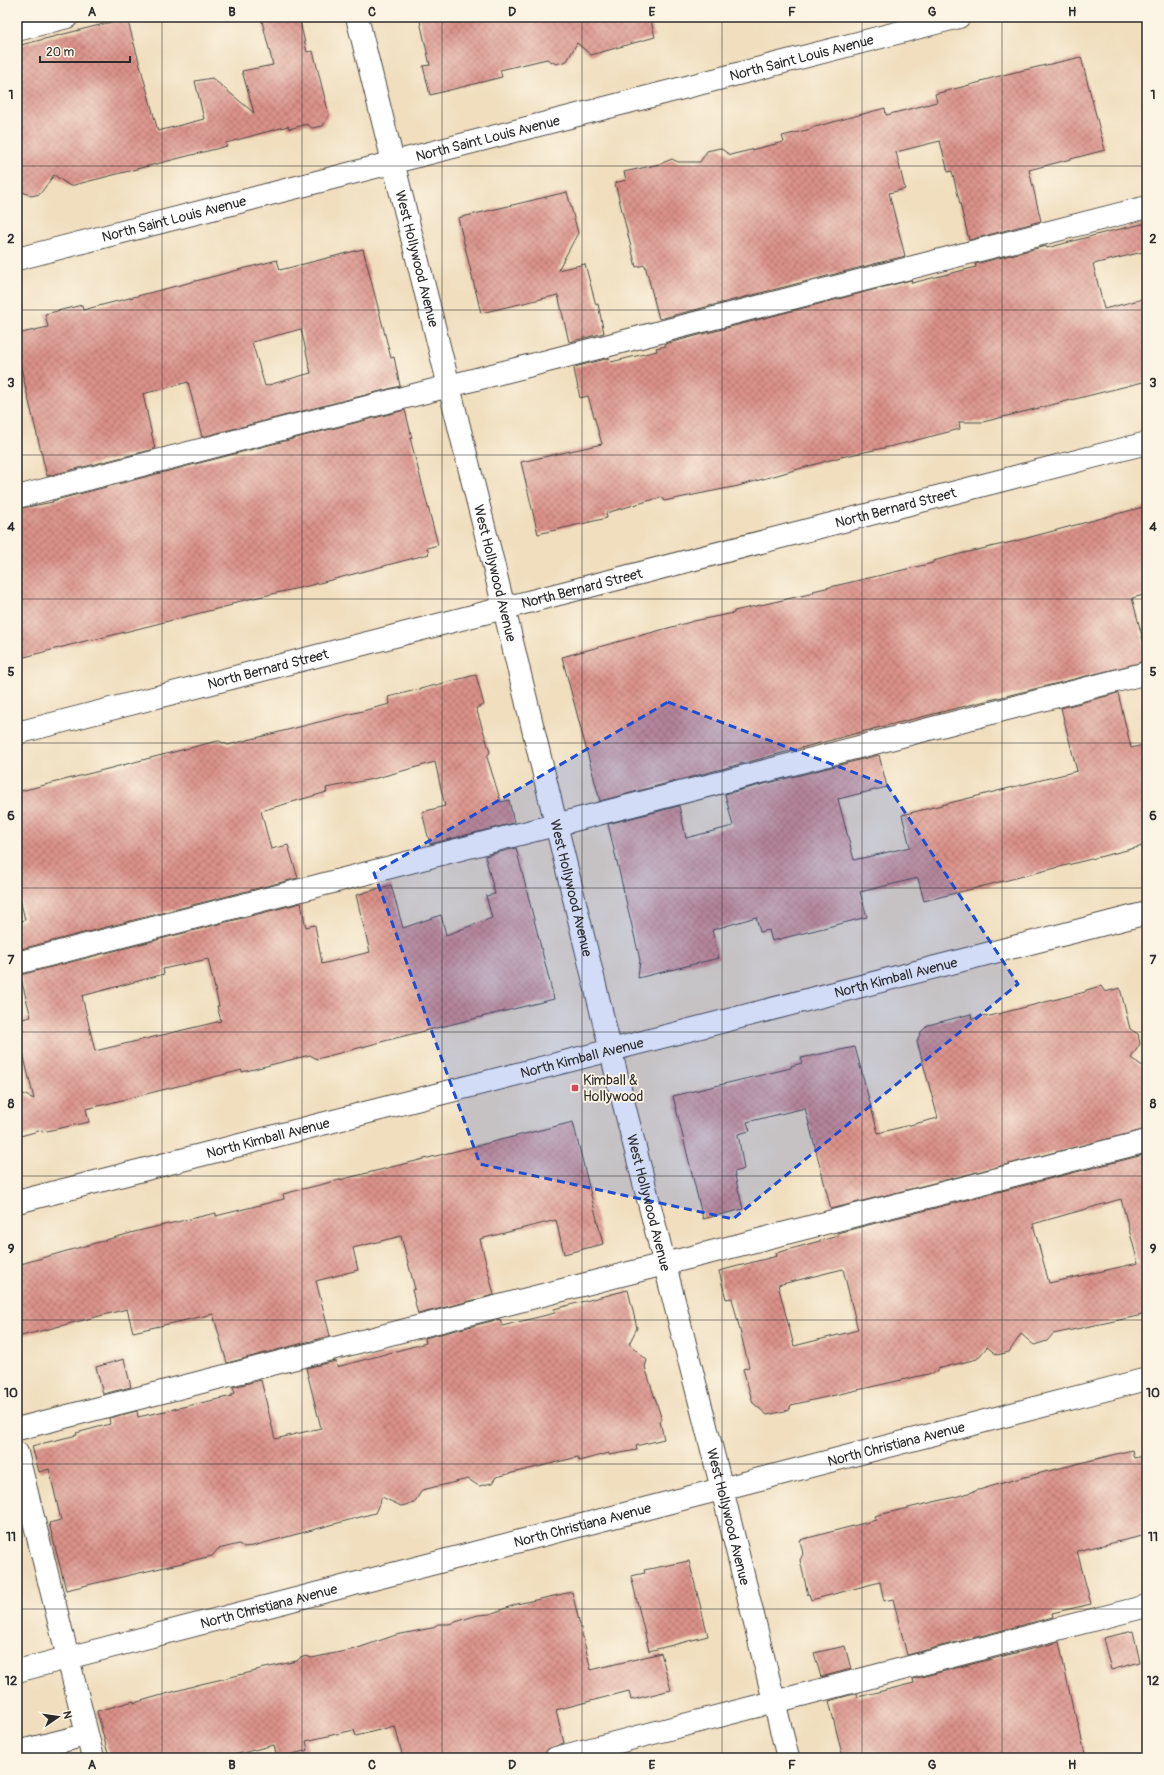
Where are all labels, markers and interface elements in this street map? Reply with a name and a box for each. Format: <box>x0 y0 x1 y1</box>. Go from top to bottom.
text: A <box>88 4 97 20</box>
text: B <box>228 4 236 20</box>
text: C <box>368 4 376 20</box>
text: D <box>508 4 516 20</box>
text: E <box>649 4 656 20</box>
text: F <box>788 4 796 20</box>
text: G <box>928 4 937 20</box>
text: H <box>1068 4 1076 20</box>
street label: North Saint Louis Avenue <box>728 31 876 84</box>
scale bar <box>40 38 130 64</box>
text: 20 m <box>46 45 75 60</box>
text: 1 <box>8 87 14 103</box>
text: 1 <box>1150 87 1156 103</box>
street label: North Saint Louis Avenue <box>414 111 562 165</box>
street label: West Hollywood Avenue <box>392 188 442 329</box>
street label: North Saint Louis Avenue <box>100 192 248 245</box>
text: 2 <box>7 231 15 247</box>
text: 2 <box>1149 231 1157 247</box>
text: 3 <box>7 375 15 391</box>
text: 3 <box>1149 375 1157 391</box>
street label: North Bernard Street <box>833 484 958 531</box>
street label: West Hollywood Avenue <box>470 503 520 643</box>
text: 4 <box>7 519 15 535</box>
text: 4 <box>1149 519 1157 535</box>
street label: North Bernard Street <box>519 564 644 612</box>
street label: North Bernard Street <box>206 645 330 692</box>
text: 5 <box>7 664 15 680</box>
text: 5 <box>1149 664 1157 680</box>
text: 6 <box>7 808 15 824</box>
text: 6 <box>1149 808 1157 824</box>
street label: West Hollywood Avenue <box>547 818 596 958</box>
text: 7 <box>8 952 15 968</box>
text: 7 <box>1150 952 1157 968</box>
street label: North Kimball Avenue <box>832 953 959 1001</box>
street label: North Kimball Avenue <box>518 1034 645 1081</box>
place label: Kimball & Hollywood <box>583 1072 644 1105</box>
marker: Kimball & Hollywood <box>570 1083 580 1093</box>
text: 8 <box>8 1096 15 1112</box>
text: 8 <box>1150 1096 1157 1112</box>
street label: North Kimball Avenue <box>205 1114 331 1162</box>
street label: West Hollywood Avenue <box>623 1132 675 1273</box>
text: 9 <box>8 1241 15 1257</box>
text: 9 <box>1150 1241 1157 1257</box>
text: 10 <box>4 1385 18 1401</box>
text: 10 <box>1146 1385 1160 1401</box>
street label: North Christiana Avenue <box>826 1418 967 1470</box>
street label: West Hollywood Avenue <box>703 1446 754 1587</box>
street label: North Christiana Avenue <box>512 1499 653 1551</box>
text: 11 <box>6 1529 16 1545</box>
text: 11 <box>1148 1529 1158 1545</box>
street label: North Christiana Avenue <box>198 1580 339 1632</box>
text: 12 <box>5 1673 17 1689</box>
text: 12 <box>1147 1673 1159 1689</box>
north arrow <box>38 1697 78 1737</box>
text: N <box>60 1710 75 1720</box>
text: A <box>88 1757 97 1773</box>
text: B <box>228 1757 236 1773</box>
text: C <box>368 1757 376 1773</box>
text: D <box>508 1757 516 1773</box>
text: E <box>649 1757 656 1773</box>
text: F <box>788 1757 796 1773</box>
text: G <box>928 1757 937 1773</box>
text: H <box>1068 1757 1076 1773</box>

